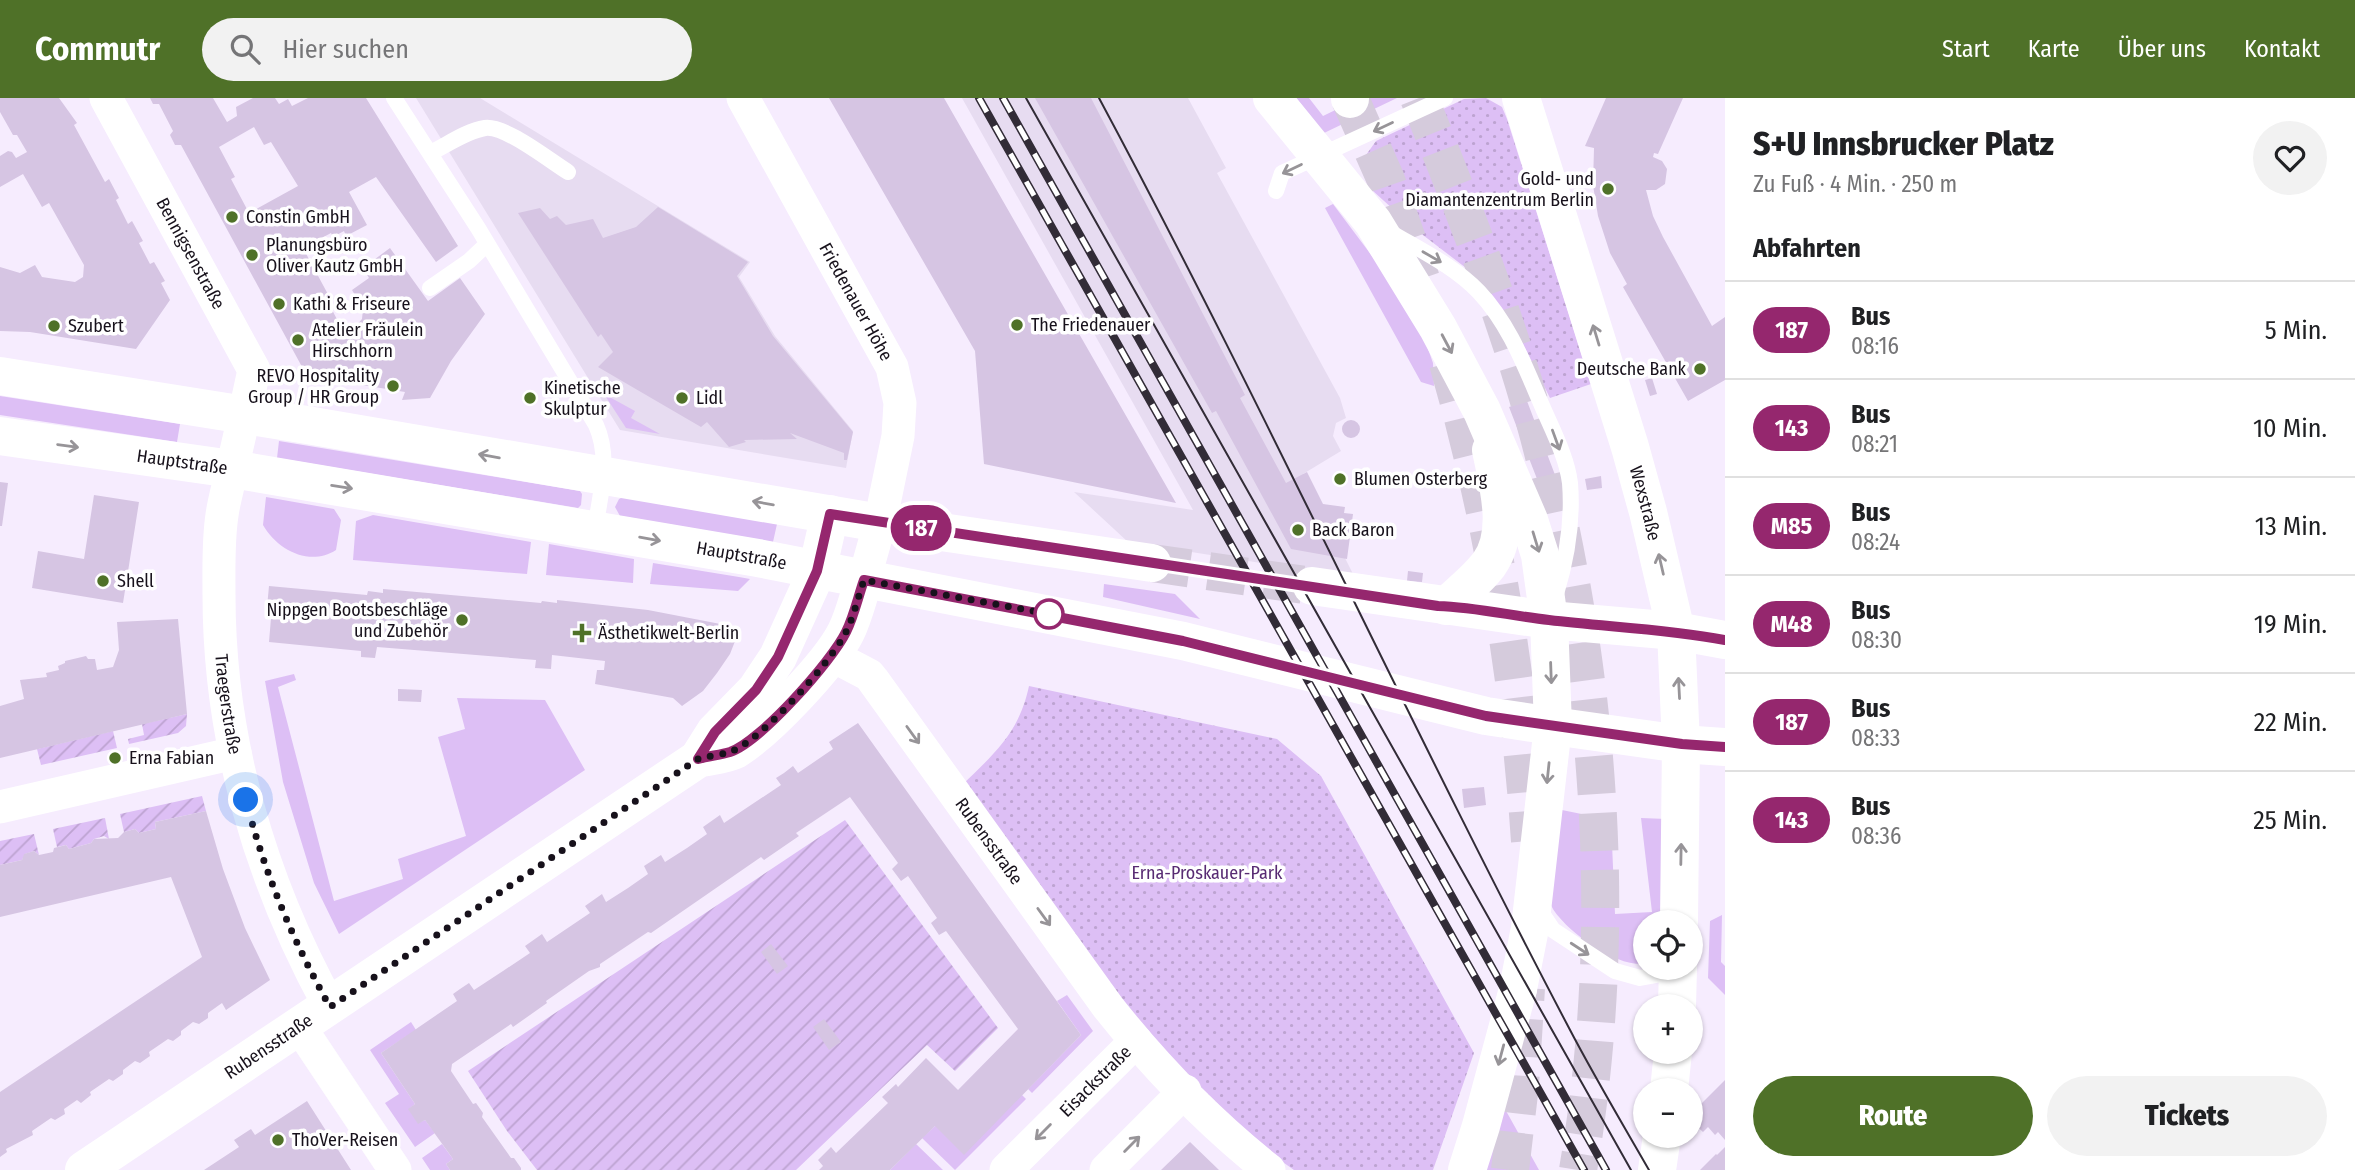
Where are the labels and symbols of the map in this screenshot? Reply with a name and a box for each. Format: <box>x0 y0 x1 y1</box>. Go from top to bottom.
one-way arrow <box>1373 121 1394 134</box>
one-way arrow <box>1282 163 1303 176</box>
place label: Gold- und Diamantenzentrum Berlin <box>1405 168 1594 211</box>
marker: Gold- und Diamantenzentrum Berlin <box>1600 181 1616 197</box>
street label: Bennigsenstraße <box>151 194 230 313</box>
place label: Constin GmbH <box>246 206 350 228</box>
marker: Constin GmbH <box>224 209 240 225</box>
place label: Planungsbüro Oliver Kautz GmbH <box>266 234 403 277</box>
street label: Friedenauer Höhe <box>814 239 897 365</box>
marker: Planungsbüro Oliver Kautz GmbH <box>244 247 260 263</box>
one-way arrow <box>1421 251 1442 264</box>
place label: Kathi & Friseure <box>293 293 410 315</box>
marker: Kathi & Friseure <box>271 296 287 312</box>
place label: The Friedenauer <box>1031 314 1151 336</box>
place label: Szubert <box>68 315 124 337</box>
marker: The Friedenauer <box>1009 317 1025 333</box>
marker: Szubert <box>46 318 62 334</box>
place label: Atelier Fräulein Hirschhorn <box>312 319 423 362</box>
one-way arrow <box>1589 324 1602 346</box>
marker: Atelier Fräulein Hirschhorn <box>290 332 306 348</box>
one-way arrow <box>1440 333 1454 353</box>
place label: Deutsche Bank <box>1577 358 1687 380</box>
marker: Deutsche Bank <box>1692 361 1708 377</box>
place label: REVO Hospitality Group / HR Group <box>248 365 379 408</box>
place label: Kinetische Skulptur <box>544 377 621 420</box>
marker: REVO Hospitality Group / HR Group <box>385 378 401 394</box>
place label: Lidl <box>696 387 723 409</box>
marker: Kinetische Skulptur <box>522 390 538 406</box>
marker: Lidl <box>674 390 690 406</box>
one-way arrow <box>1551 429 1564 451</box>
one-way arrow <box>56 440 78 453</box>
street label: Hauptstraße <box>135 445 229 479</box>
one-way arrow <box>478 449 501 462</box>
street label: Wexstraße <box>1625 463 1665 543</box>
place label: Blumen Osterberg <box>1354 468 1488 490</box>
marker: Blumen Osterberg <box>1332 471 1348 487</box>
one-way arrow <box>330 481 353 494</box>
one-way arrow <box>752 496 775 509</box>
line badge: 187 <box>881 505 961 551</box>
place label: Back Baron <box>1312 519 1394 541</box>
marker: Back Baron <box>1290 522 1306 538</box>
one-way arrow <box>1530 531 1543 553</box>
one-way arrow <box>638 533 661 546</box>
street label: Hauptstraße <box>695 537 789 574</box>
one-way arrow <box>1654 553 1667 576</box>
place label: Shell <box>117 570 154 592</box>
marker: Shell <box>95 573 111 589</box>
place label: Nippgen Bootsbeschläge und Zubehör <box>267 599 449 642</box>
unlabelled marker <box>1034 599 1064 629</box>
marker: Nippgen Bootsbeschläge und Zubehör <box>454 612 470 628</box>
place label: Ästhetikwelt-Berlin <box>598 622 739 644</box>
marker: Ästhetikwelt-Berlin <box>572 623 592 643</box>
street label: Traegerstraße <box>210 653 246 756</box>
one-way arrow <box>1544 661 1557 684</box>
one-way arrow <box>1672 676 1685 699</box>
one-way arrow <box>906 725 920 744</box>
place label: Erna Fabian <box>129 747 214 769</box>
marker: Erna Fabian <box>107 750 123 766</box>
one-way arrow <box>1541 761 1554 784</box>
your location <box>228 782 263 817</box>
street label: Rubensstraße <box>950 794 1028 889</box>
one-way arrow <box>1674 843 1687 866</box>
park label: Erna-Proskauer-Park <box>1132 862 1283 884</box>
one-way arrow <box>1037 907 1051 926</box>
one-way arrow <box>1570 942 1590 956</box>
street label: Rubensstraße <box>220 1009 317 1084</box>
street label: Eisackstraße <box>1055 1041 1136 1121</box>
one-way arrow <box>1494 1043 1507 1066</box>
one-way arrow <box>1035 1124 1052 1141</box>
place label: ThoVer-Reisen <box>292 1129 398 1151</box>
marker: ThoVer-Reisen <box>270 1132 286 1148</box>
one-way arrow <box>1123 1136 1140 1153</box>

